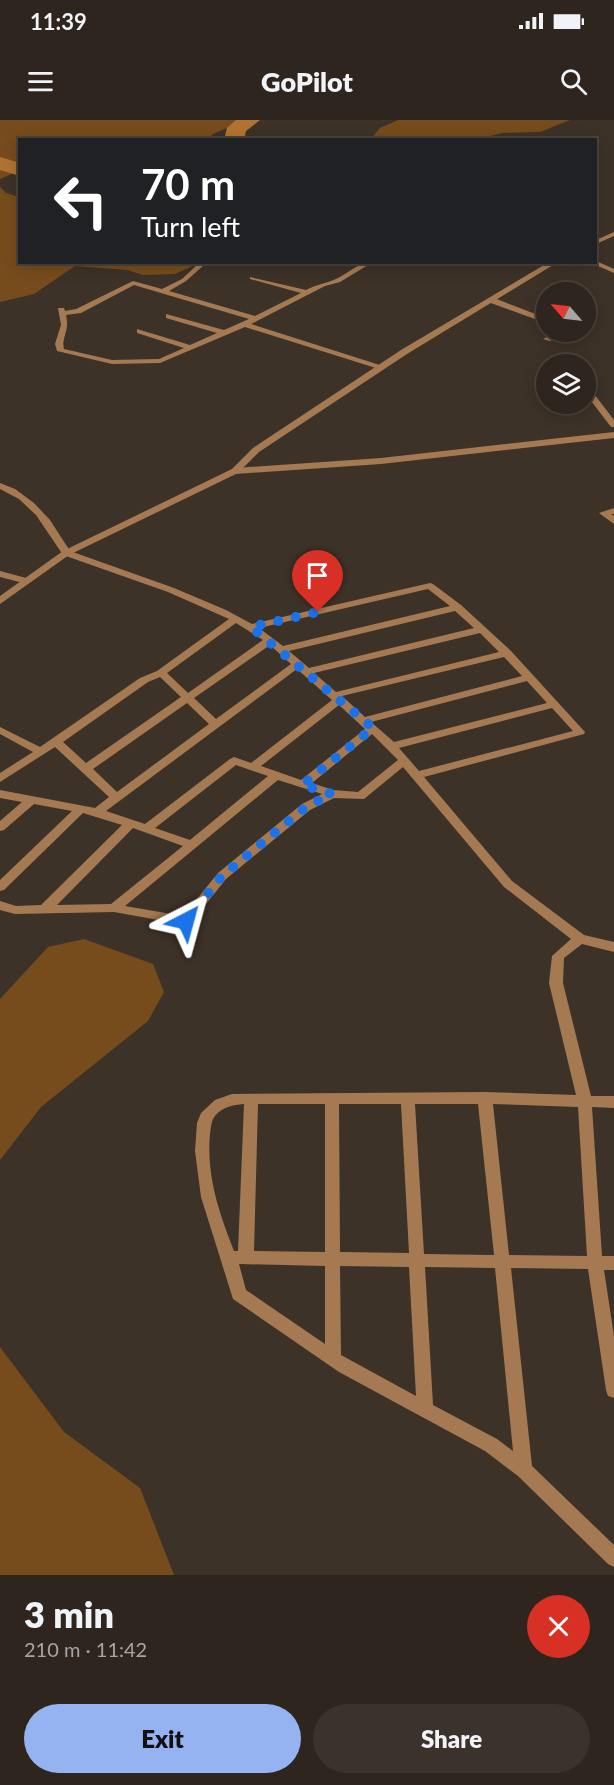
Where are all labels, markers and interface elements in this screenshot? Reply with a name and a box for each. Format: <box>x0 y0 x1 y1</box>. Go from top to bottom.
text: 11:39 <box>30 8 87 35</box>
icon: menu <box>24 65 57 98</box>
text: GoPilot <box>261 65 353 98</box>
icon: search <box>557 65 590 98</box>
text: 70 m <box>141 159 235 209</box>
icon: left <box>42 162 120 240</box>
text: Turn left <box>141 210 240 243</box>
north arrow <box>536 282 596 342</box>
map controls <box>536 282 596 414</box>
button: layers <box>536 354 596 414</box>
pin <box>292 550 343 612</box>
icon: arrive <box>301 559 334 592</box>
position arrow <box>154 889 218 953</box>
text: 3 min <box>24 1592 114 1636</box>
button: close <box>527 1595 590 1658</box>
text: 210 m · 11:42 <box>24 1637 147 1661</box>
button: Exit <box>24 1704 301 1773</box>
button: Share <box>313 1704 590 1773</box>

